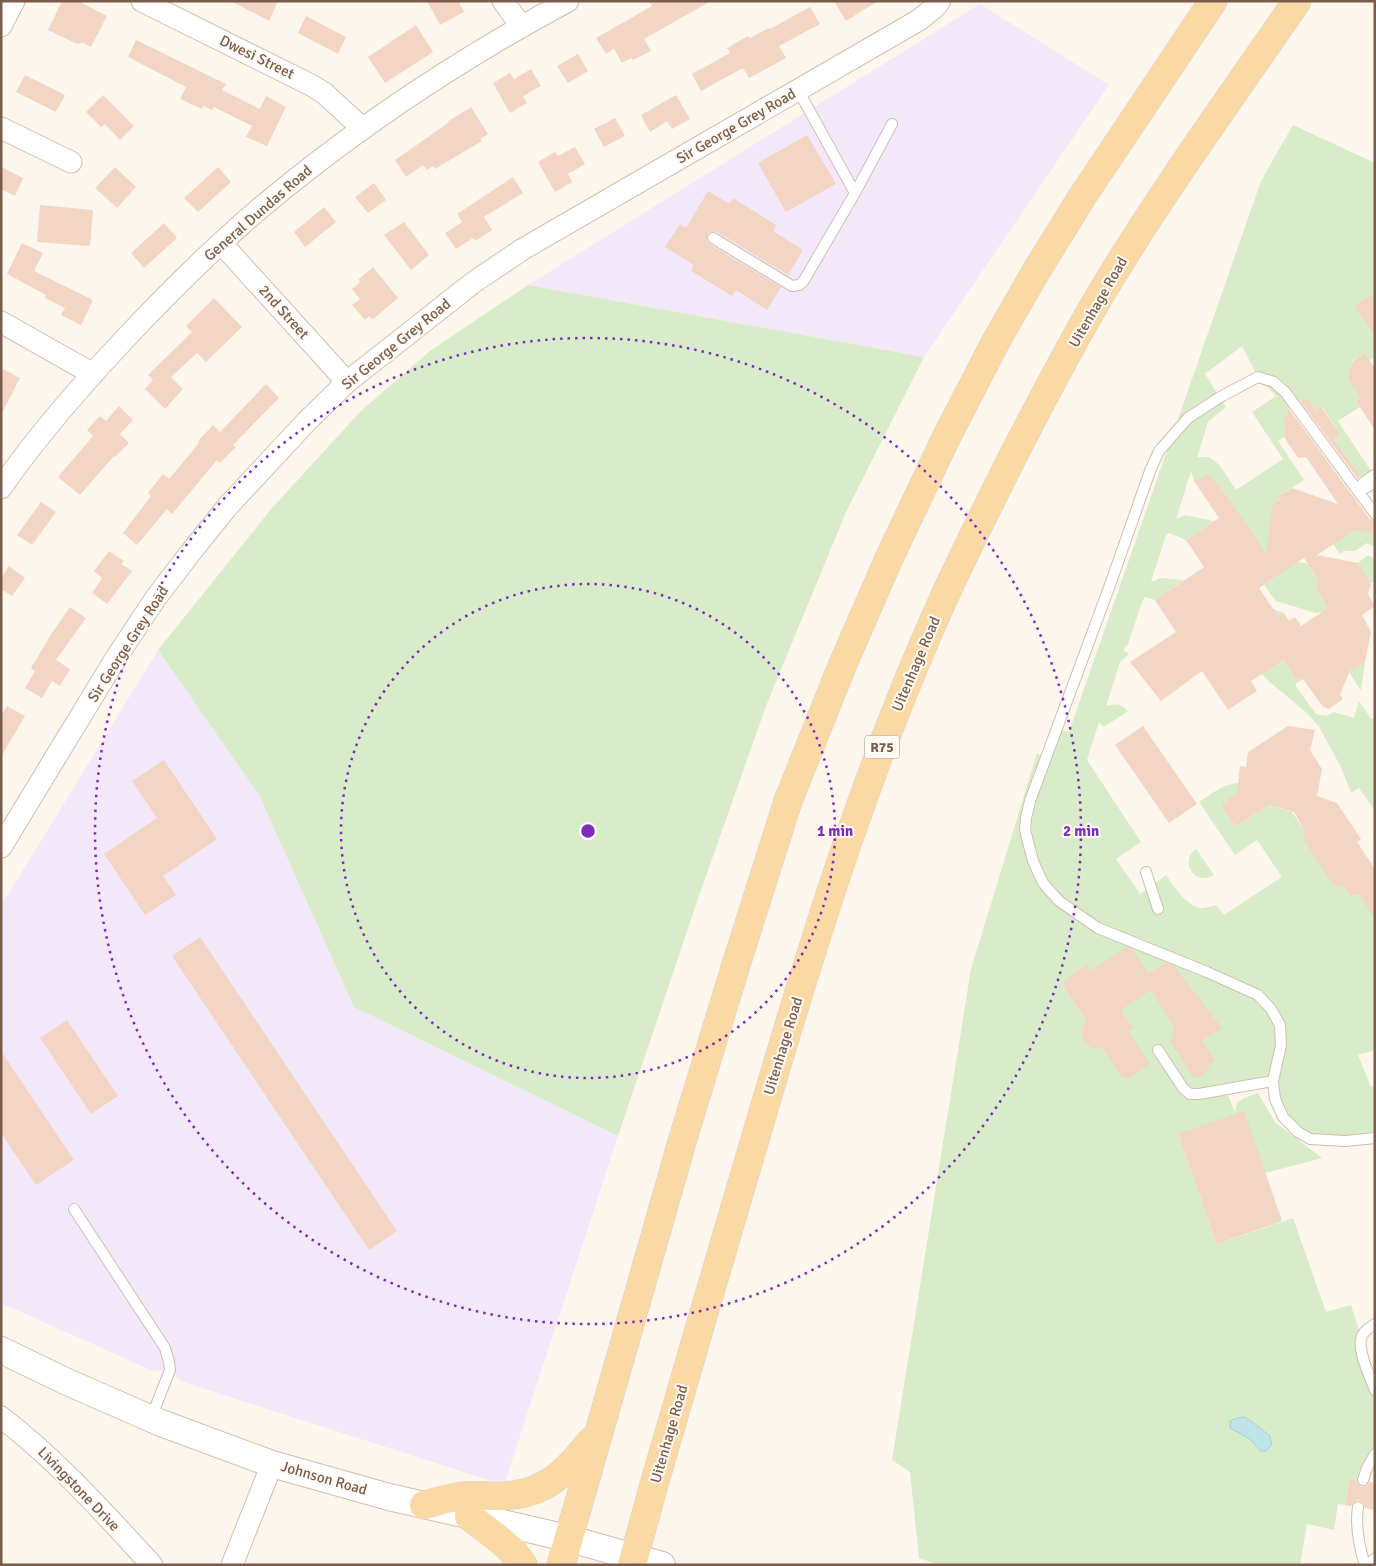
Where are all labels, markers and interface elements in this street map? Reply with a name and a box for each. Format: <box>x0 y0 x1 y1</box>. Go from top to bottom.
street label: Dwesi Street <box>217 31 297 83</box>
street label: Sir George Grey Road <box>673 84 799 168</box>
street label: General Dundas Road <box>200 161 316 265</box>
street label: Uitenhage Road <box>1065 254 1131 350</box>
street label: 2nd Street <box>255 281 313 343</box>
street label: Sir George Grey Road <box>338 295 454 393</box>
street label: Sir George Grey Road <box>84 582 172 705</box>
street label: Uitenhage Road <box>888 614 944 714</box>
road number: R75 <box>864 736 900 759</box>
centre of rings <box>579 822 597 840</box>
text: 1 min <box>817 822 853 840</box>
text: 2 min <box>1063 822 1099 840</box>
street label: Uitenhage Road <box>760 995 806 1097</box>
street label: Uitenhage Road <box>646 1383 692 1485</box>
street label: Livingstone Drive <box>34 1443 124 1535</box>
street label: Johnson Road <box>279 1457 369 1499</box>

